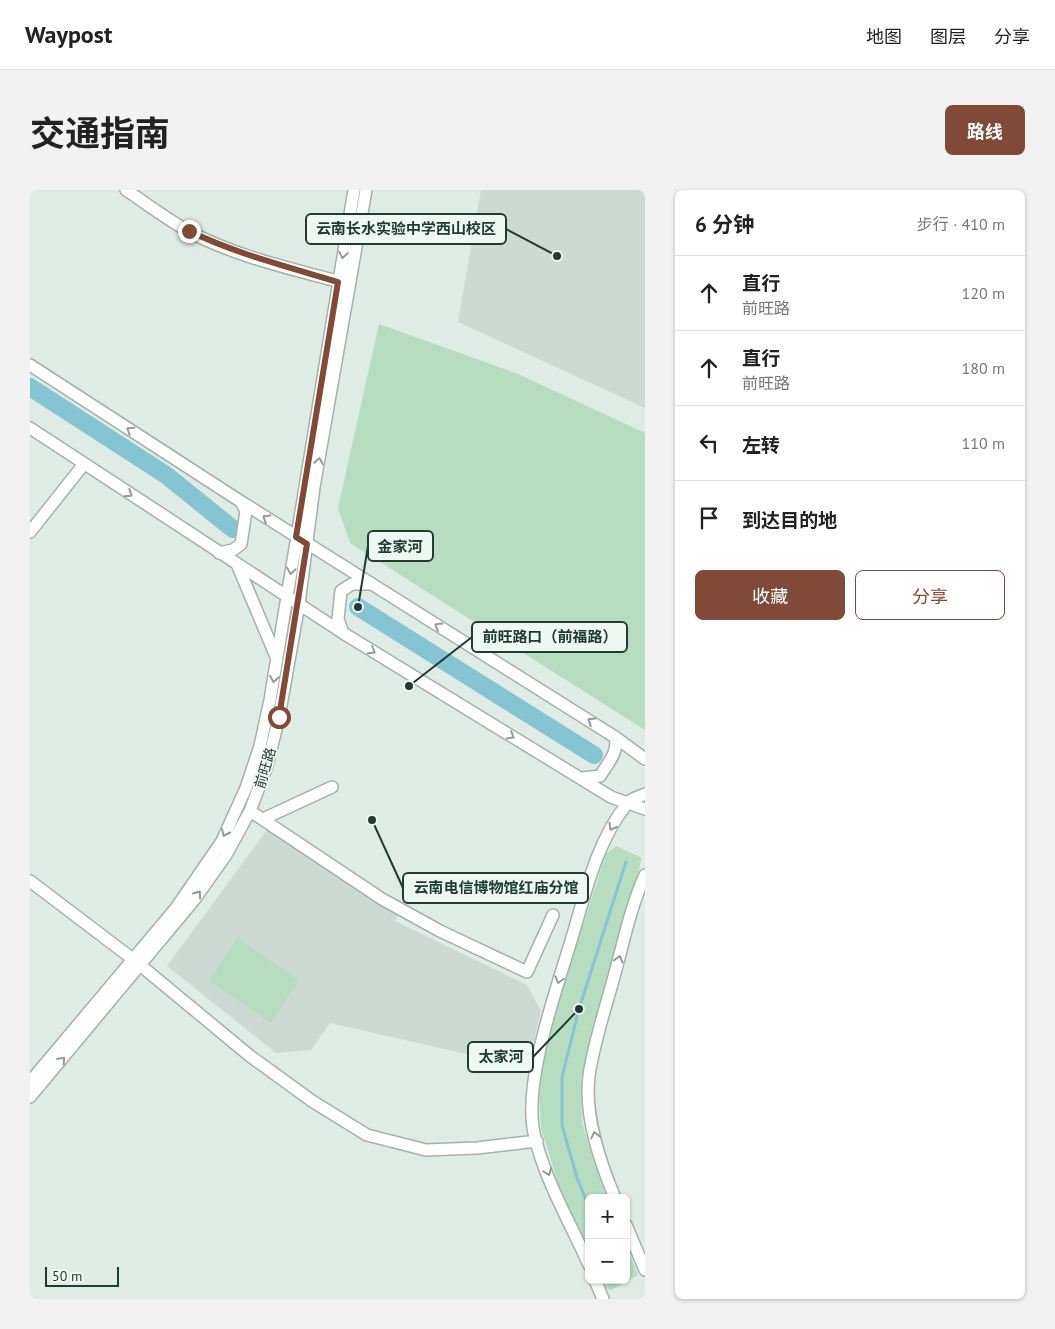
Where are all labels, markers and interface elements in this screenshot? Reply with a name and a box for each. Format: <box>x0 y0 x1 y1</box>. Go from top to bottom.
text: Waypost <box>25 19 112 50</box>
text: 地图 <box>866 25 902 48</box>
text: 图层 <box>930 25 966 48</box>
text: 分享 <box>994 25 1030 48</box>
button: 路线 <box>945 105 1025 155</box>
text: 交通指南 <box>30 110 170 156</box>
text: 6 分钟 <box>695 211 754 238</box>
callout: 云南长水实验中学西山校区 <box>306 214 506 244</box>
text: 步行 · 410 m <box>917 214 1005 234</box>
text: 云南长水实验中学西山校区 <box>316 219 496 238</box>
route end <box>178 220 201 243</box>
one-way arrow <box>338 252 349 260</box>
text: 直行 <box>742 271 780 295</box>
icon: ahead <box>695 279 723 307</box>
text: 120 m <box>962 283 1005 303</box>
text: 前旺路 <box>742 298 790 318</box>
text: 直行 <box>742 346 780 370</box>
icon: ahead <box>695 354 723 382</box>
text: 180 m <box>962 358 1005 378</box>
text: 前旺路 <box>742 373 790 393</box>
one-way arrow <box>126 426 135 436</box>
icon: left <box>695 429 723 457</box>
text: 左转 <box>742 433 780 457</box>
text: 110 m <box>962 433 1005 453</box>
one-way arrow <box>313 456 323 465</box>
one-way arrow <box>124 487 133 497</box>
icon: arrive <box>695 504 723 532</box>
text: 到达目的地 <box>742 508 837 532</box>
one-way arrow <box>263 514 272 524</box>
callout: 金家河 <box>368 531 433 561</box>
text: 金家河 <box>377 537 423 556</box>
one-way arrow <box>286 567 297 575</box>
button: 收藏 <box>695 570 845 620</box>
button: 分享 <box>855 570 1005 620</box>
one-way arrow <box>434 622 443 632</box>
callout: 前旺路口（前福路） <box>472 622 627 652</box>
text: 前旺路口（前福路） <box>482 627 618 646</box>
one-way arrow <box>367 644 376 654</box>
one-way arrow <box>269 676 280 684</box>
route start <box>268 706 291 729</box>
one-way arrow <box>587 718 596 728</box>
one-way arrow <box>505 729 514 739</box>
street label: 前旺路 <box>250 745 280 791</box>
one-way arrow <box>609 822 619 831</box>
one-way arrow <box>221 828 232 837</box>
callout: 云南电信博物馆红庙分馆 <box>403 873 588 903</box>
text: 云南电信博物馆红庙分馆 <box>413 878 579 897</box>
one-way arrow <box>192 890 201 900</box>
one-way arrow <box>613 955 623 963</box>
one-way arrow <box>555 976 565 984</box>
callout: 太家河 <box>468 1042 533 1072</box>
text: 太家河 <box>478 1047 524 1066</box>
one-way arrow <box>56 1057 65 1066</box>
one-way arrow <box>590 1130 601 1139</box>
one-way arrow <box>542 1168 552 1176</box>
map controls <box>585 1194 630 1284</box>
button: + <box>585 1194 630 1239</box>
button: − <box>585 1239 630 1284</box>
scale bar <box>45 1264 119 1287</box>
text: 50 m <box>52 1267 82 1285</box>

